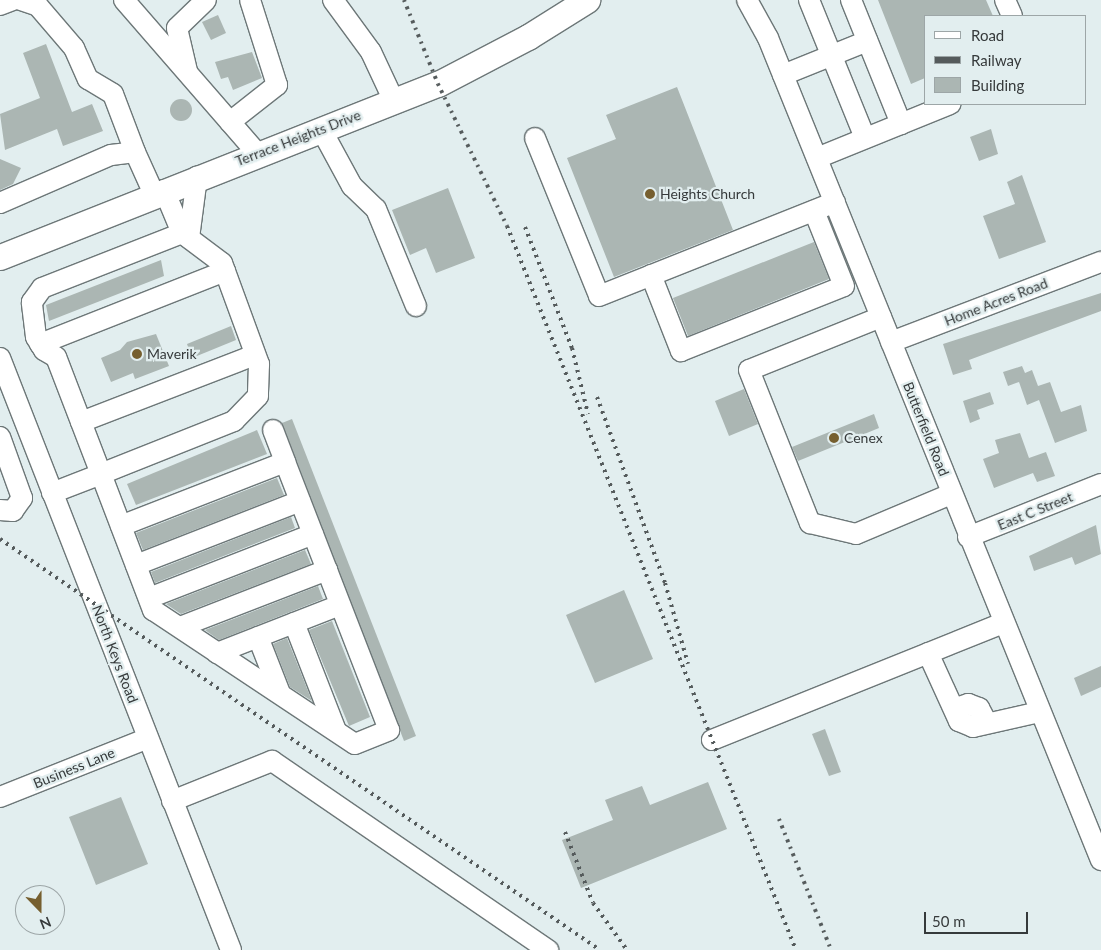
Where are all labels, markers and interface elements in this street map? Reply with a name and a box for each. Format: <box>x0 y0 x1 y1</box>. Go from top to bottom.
legend <box>924 15 1086 105</box>
text: Road <box>971 26 1004 44</box>
text: Railway <box>971 51 1022 69</box>
text: Building <box>971 76 1024 94</box>
street label: Terrace Heights Drive <box>233 106 363 170</box>
place label: Heights Church <box>660 186 755 202</box>
marker: Heights Church <box>644 188 656 200</box>
street label: Home Acres Road <box>942 274 1050 330</box>
place label: Maverik <box>147 346 197 362</box>
marker: Maverik <box>131 348 143 360</box>
street label: Butterfield Road <box>899 380 953 478</box>
place label: Cenex <box>844 430 883 446</box>
marker: Cenex <box>828 432 840 444</box>
street label: East C Street <box>995 488 1075 534</box>
street label: North Keys Road <box>89 603 141 705</box>
street label: Business Lane <box>31 744 117 792</box>
north arrow <box>15 885 65 935</box>
scale bar <box>926 902 1030 934</box>
text: 50 m <box>932 912 966 930</box>
text: N <box>37 914 54 933</box>

